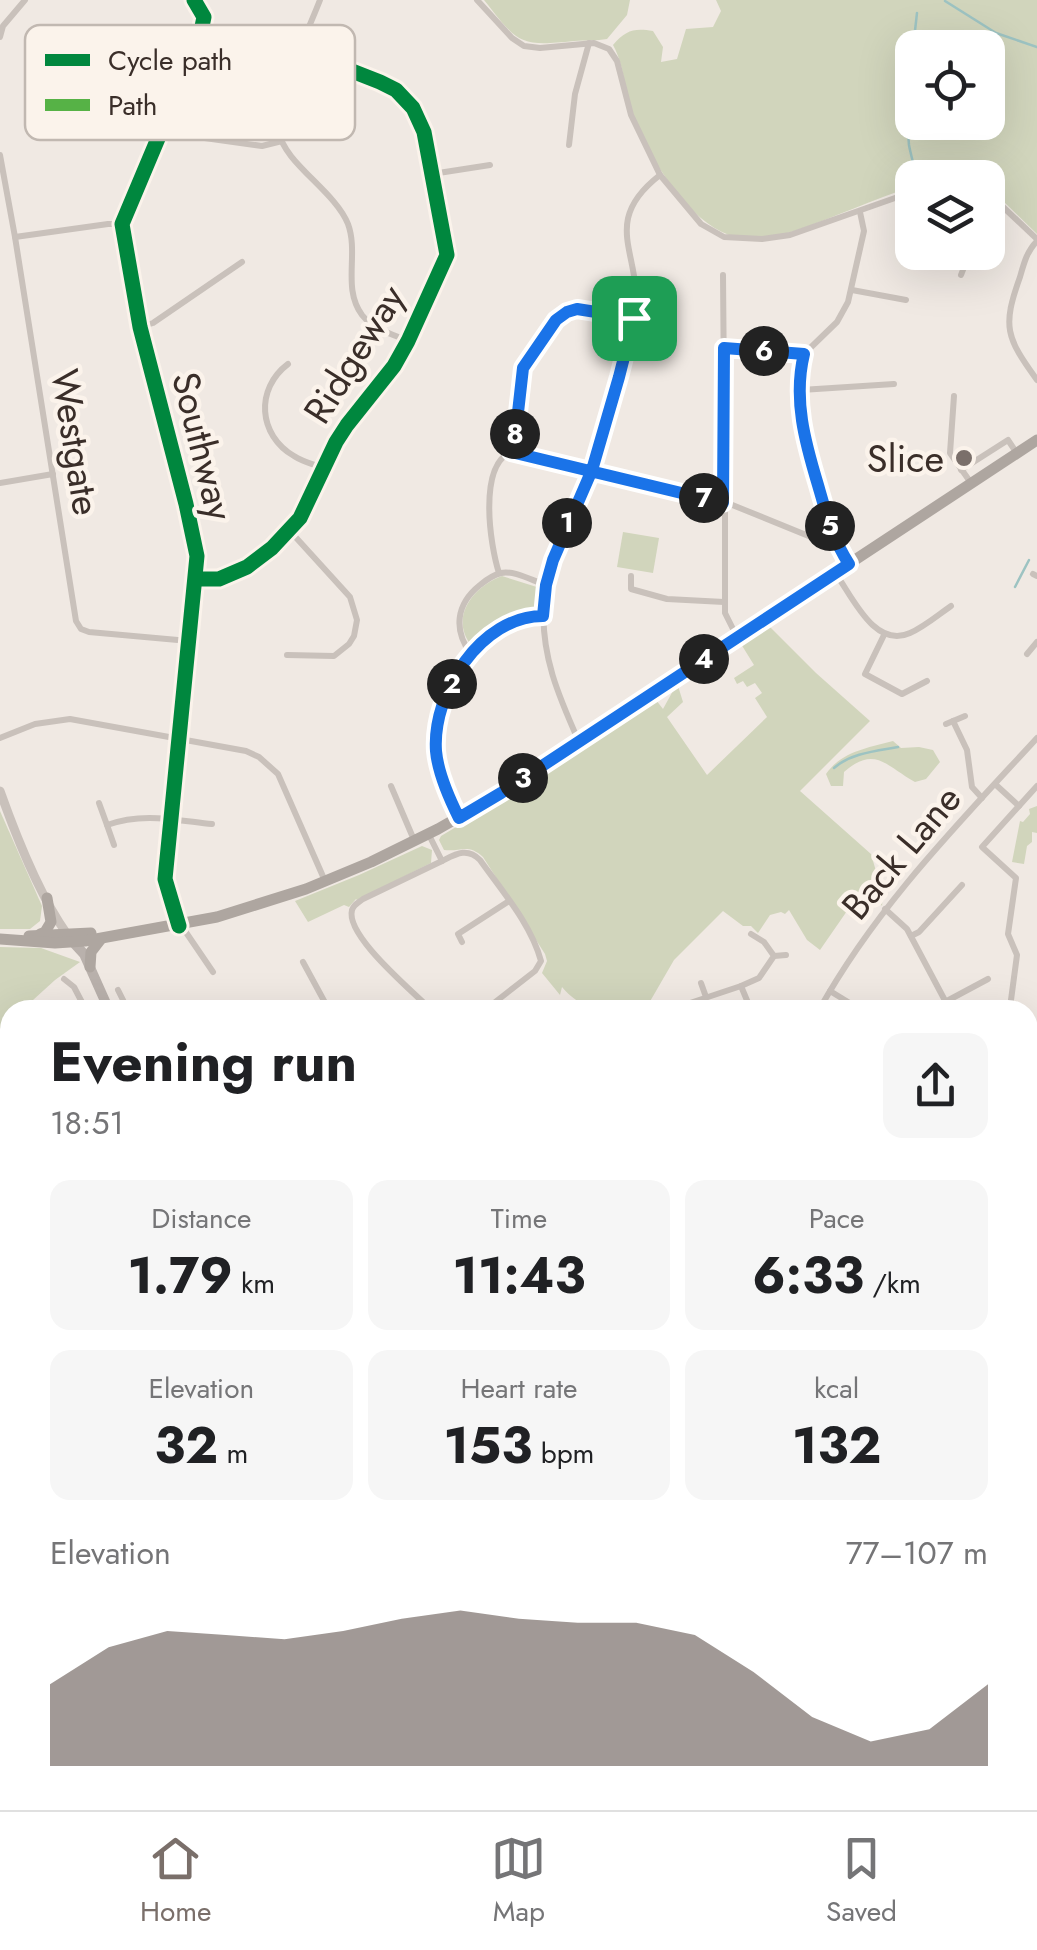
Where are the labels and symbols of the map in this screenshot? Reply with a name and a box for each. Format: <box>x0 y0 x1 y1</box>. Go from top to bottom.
legend <box>25 25 355 140</box>
text: Cycle path <box>108 40 233 81</box>
text: Path <box>108 85 157 126</box>
street label: Ridgeway <box>290 274 418 434</box>
pin <box>592 276 677 361</box>
pin: 6 <box>739 326 789 376</box>
street label: Westgate <box>37 365 115 519</box>
street label: Southway <box>158 366 248 526</box>
pin: 8 <box>490 409 540 459</box>
place label: Slice <box>867 431 944 486</box>
marker: Slice <box>953 447 975 469</box>
pin: 7 <box>679 473 729 523</box>
pin: 1 <box>542 498 592 548</box>
pin: 5 <box>805 501 855 551</box>
pin: 4 <box>679 634 729 684</box>
pin: 2 <box>427 659 477 709</box>
pin: 3 <box>498 753 548 803</box>
street label: Back Lane <box>828 773 974 931</box>

